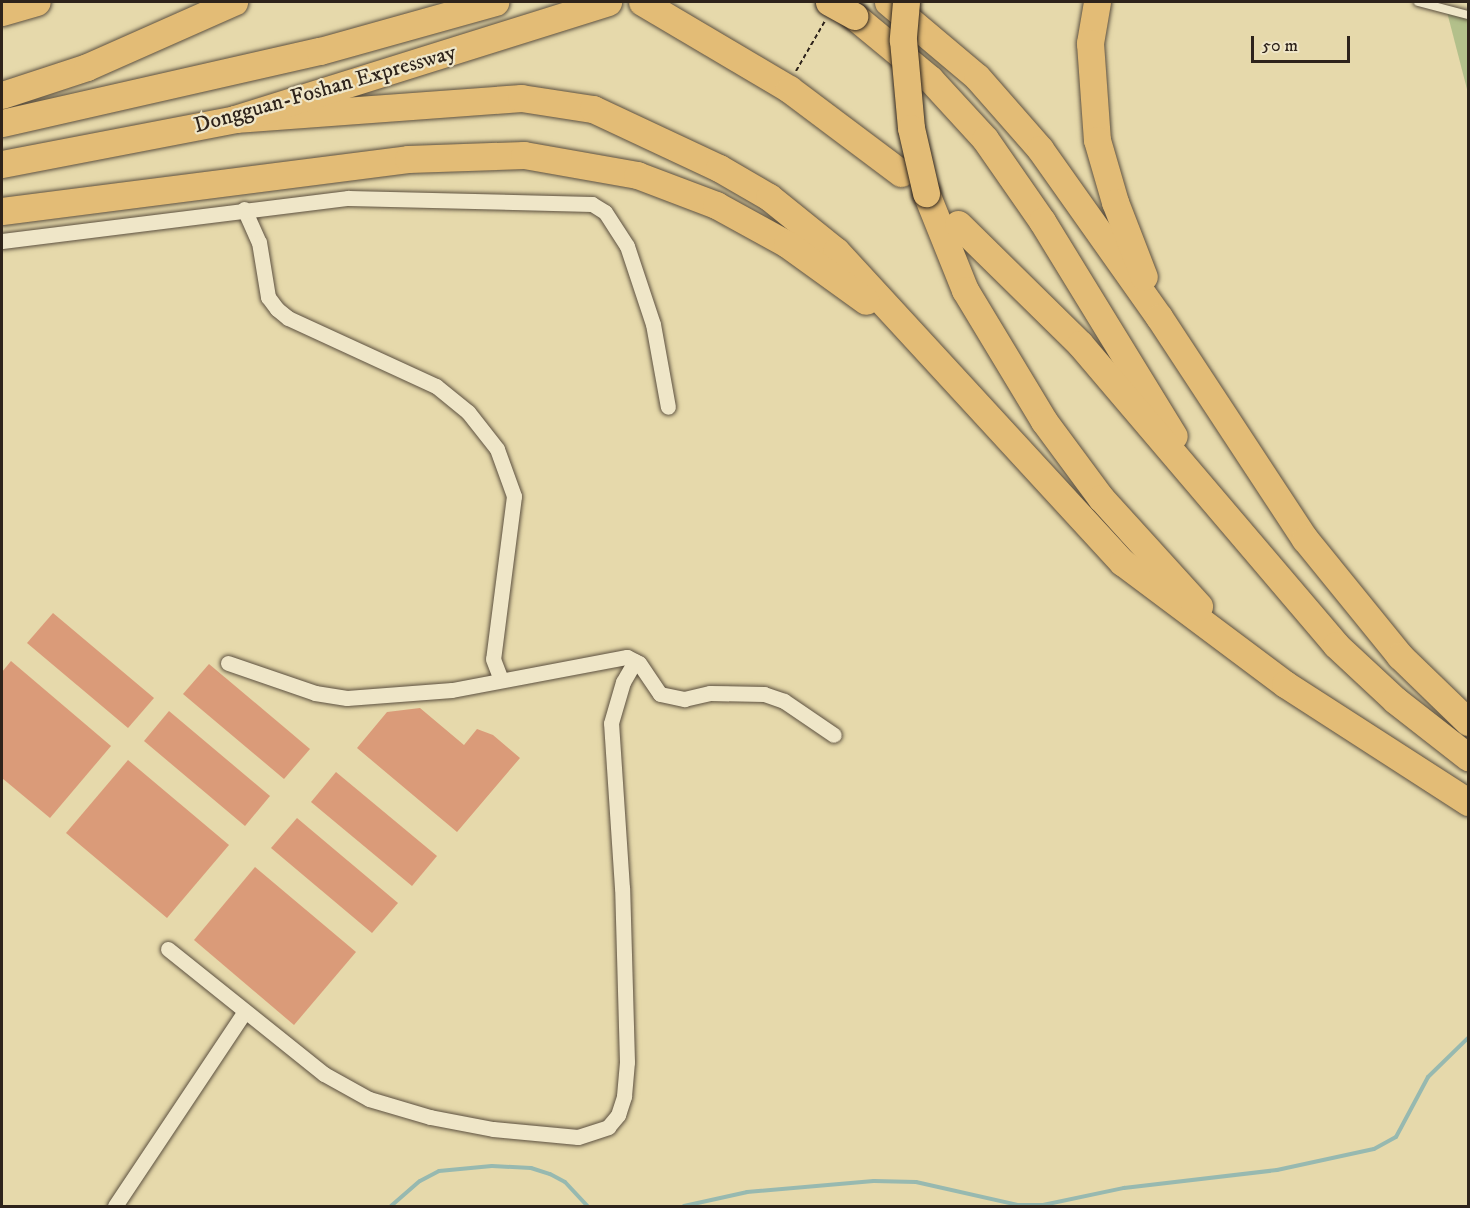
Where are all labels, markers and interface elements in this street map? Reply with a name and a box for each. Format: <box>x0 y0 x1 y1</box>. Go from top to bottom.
scale bar <box>1254 24 1353 62</box>
text: 50 m <box>1262 35 1298 57</box>
street label: Dongguan-Foshan Expressway <box>191 39 459 139</box>

